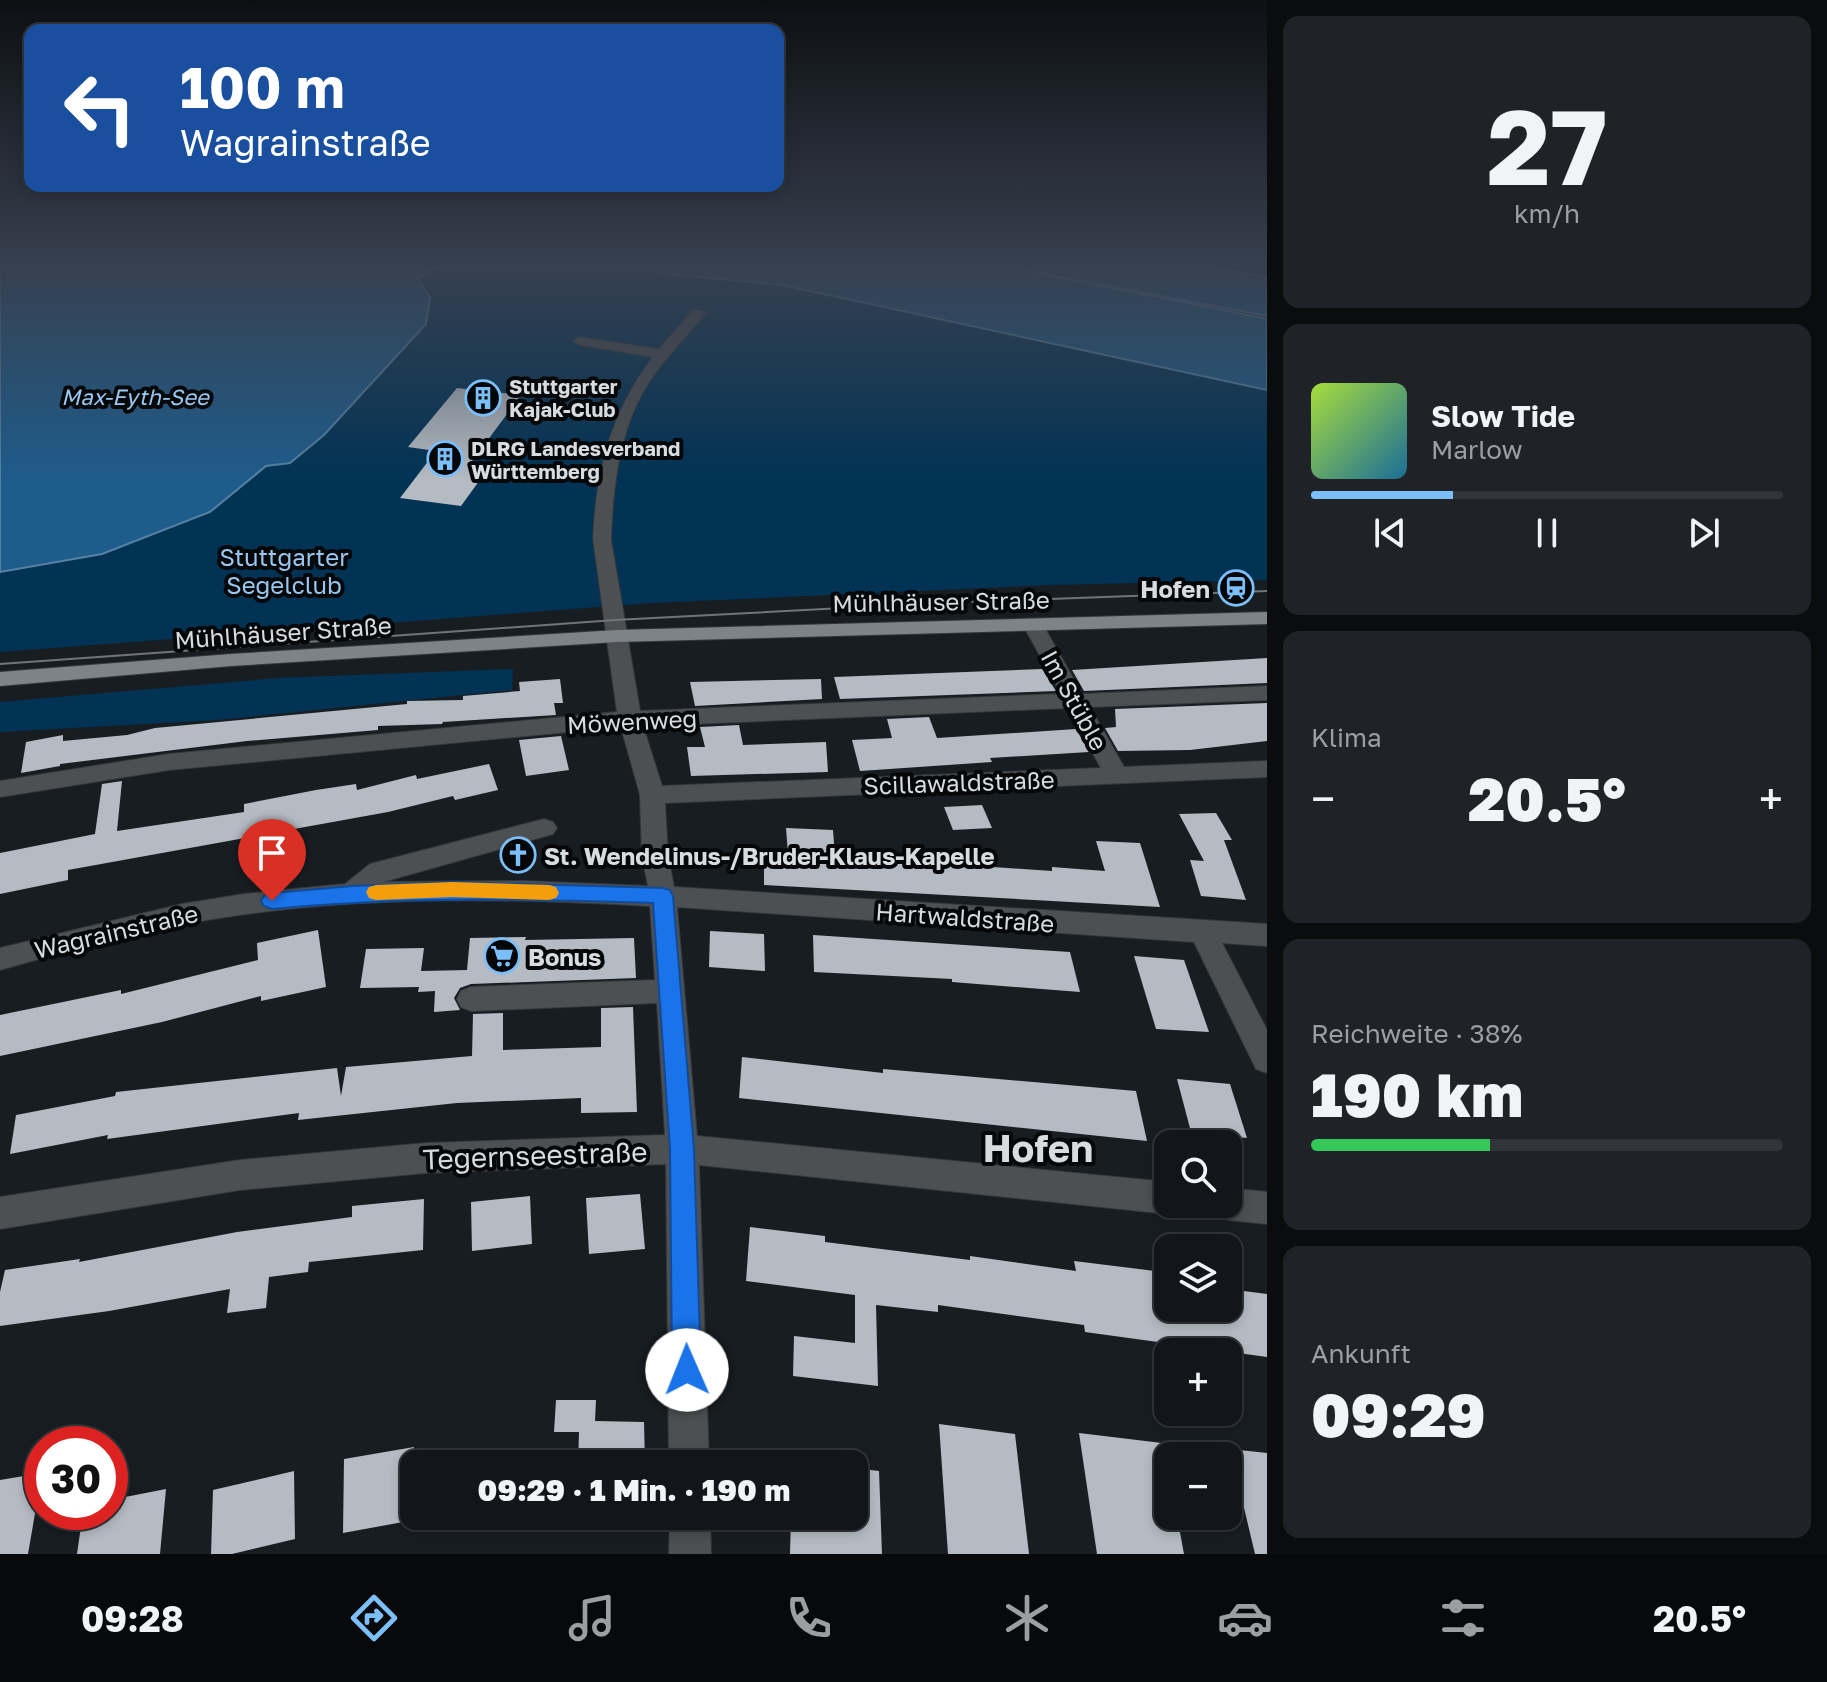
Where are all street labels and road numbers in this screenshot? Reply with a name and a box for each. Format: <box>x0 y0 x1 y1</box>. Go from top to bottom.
street label: Mühlhäuser Straße <box>832 585 1050 617</box>
street label: Mühlhäuser Straße <box>174 610 392 654</box>
street label: Im Stüble <box>1036 645 1114 755</box>
street label: Möwenweg <box>566 703 698 739</box>
street label: Scillawaldstraße <box>863 764 1055 800</box>
street label: Hartwaldstraße <box>875 896 1055 938</box>
street label: Wagrainstraße <box>31 898 201 964</box>
street label: Tegernseestraße <box>422 1135 648 1175</box>

